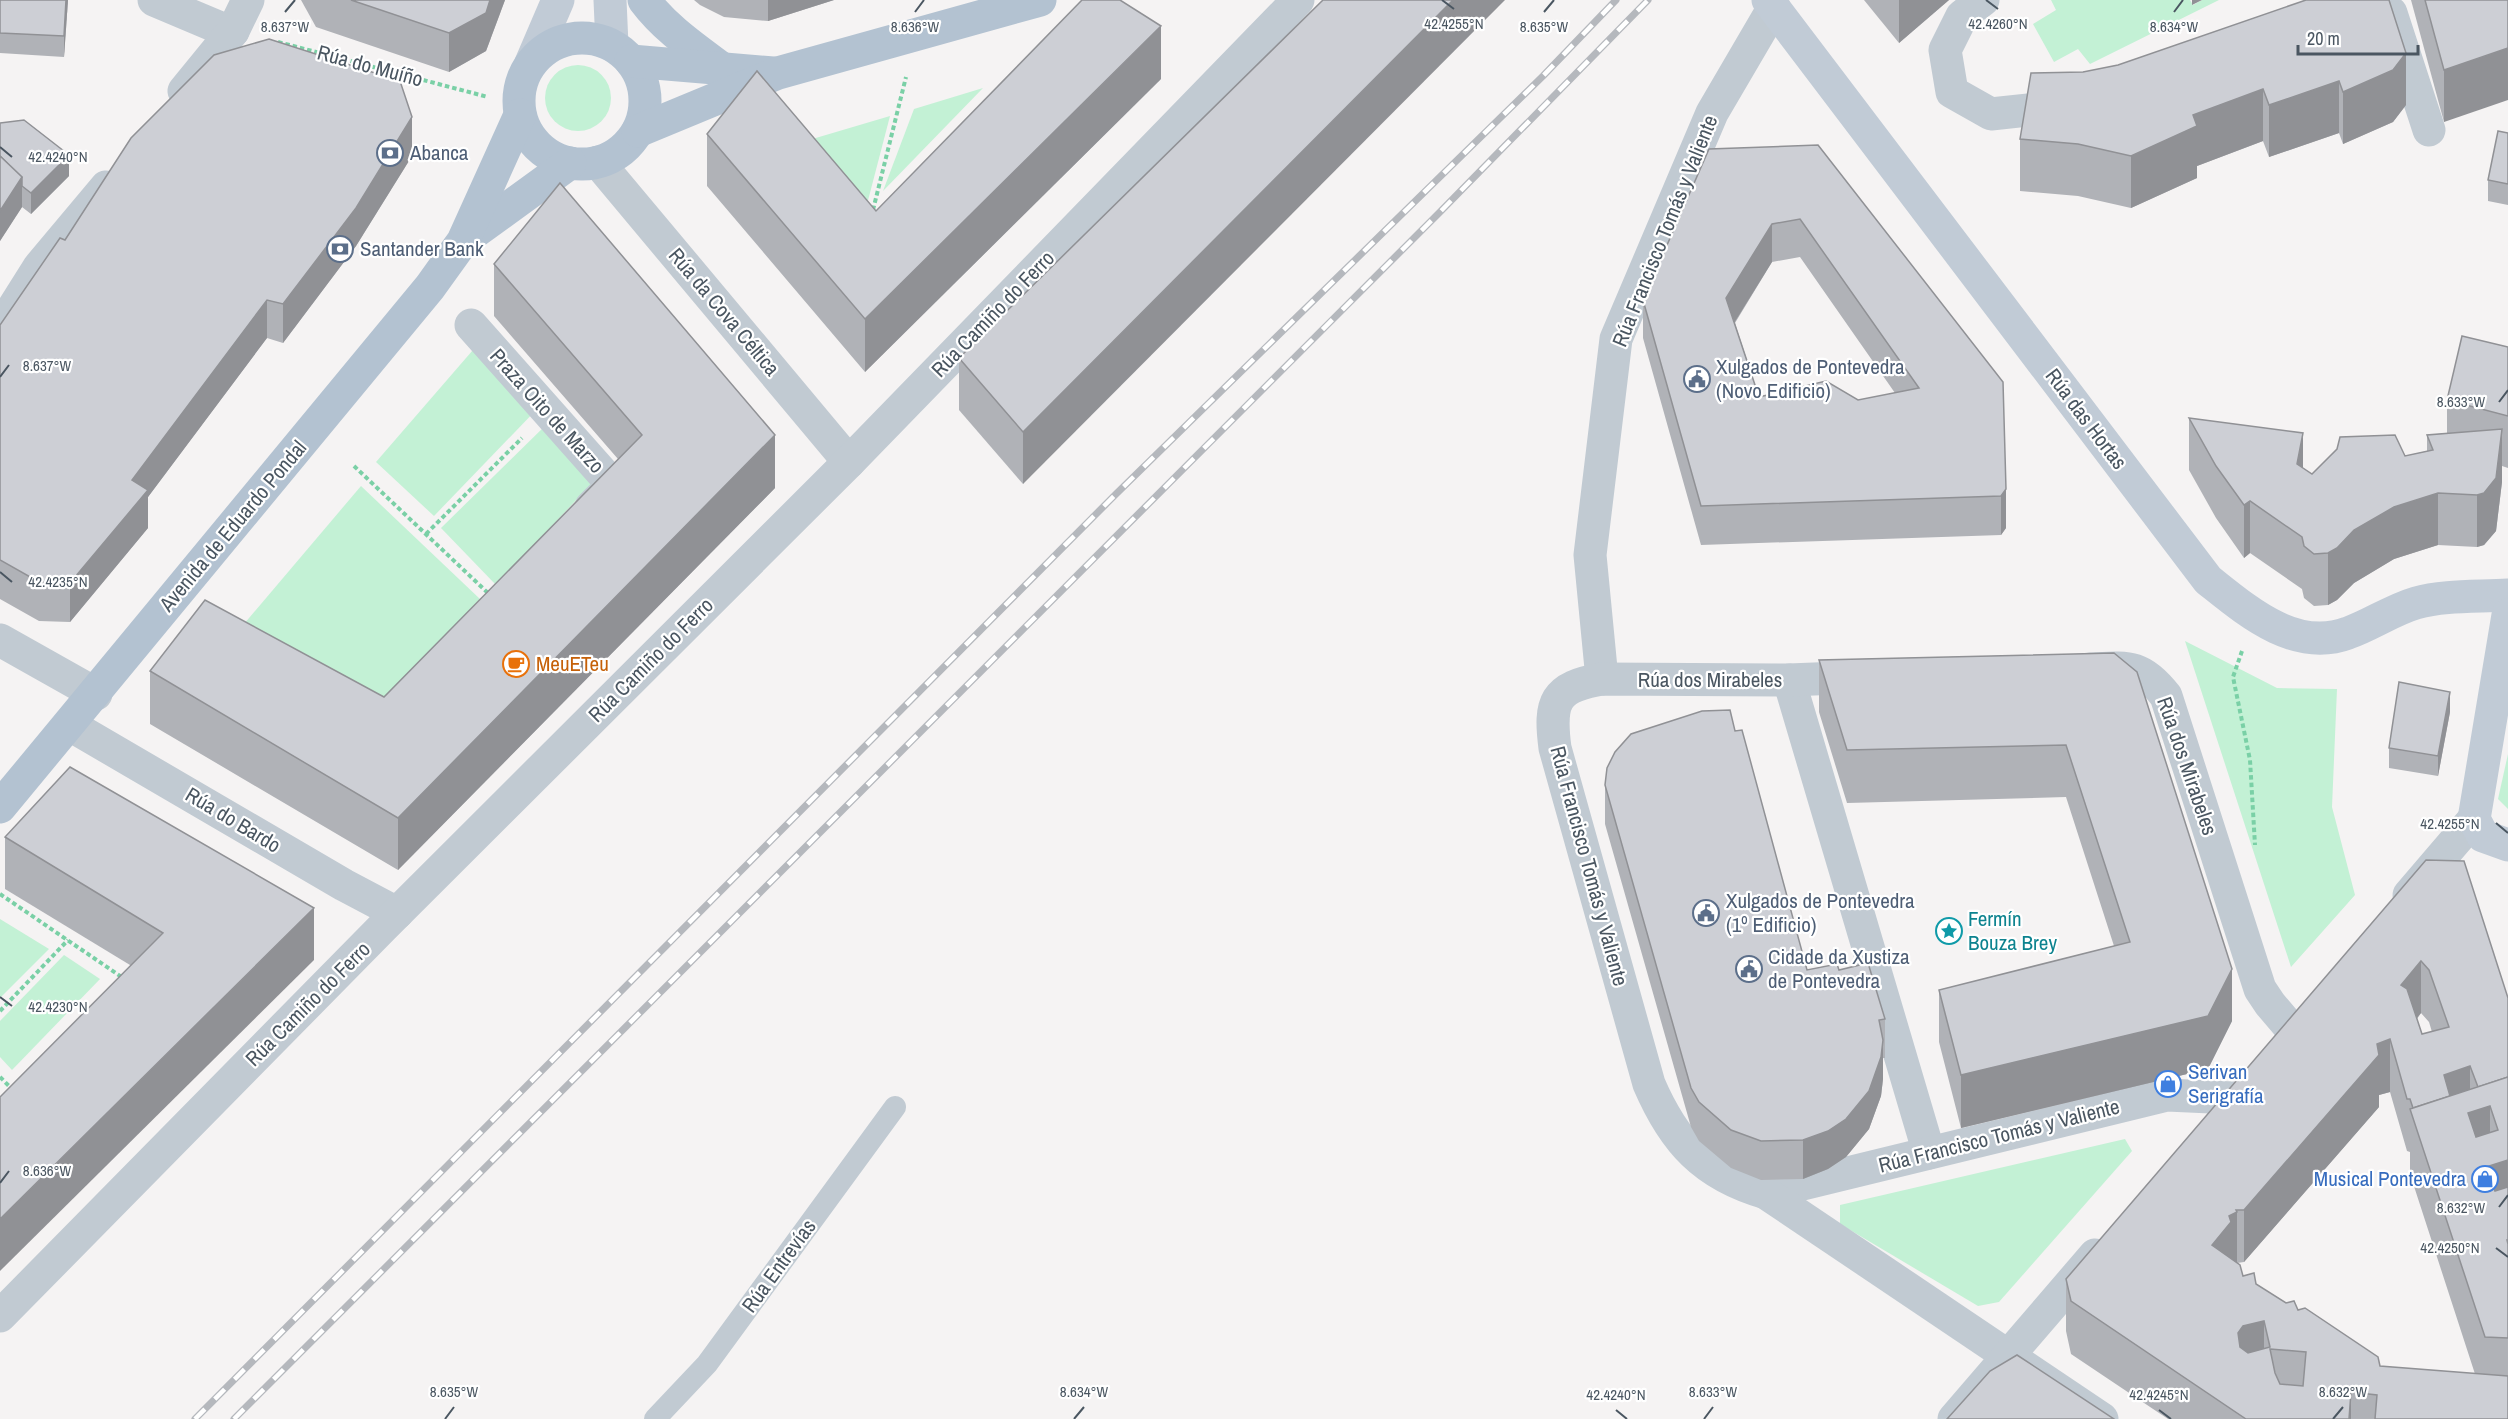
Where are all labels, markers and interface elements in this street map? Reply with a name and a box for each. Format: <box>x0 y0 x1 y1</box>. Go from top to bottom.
text: 42.4255°N <box>1424 13 1484 34</box>
text: 42.4260°N <box>1968 13 2028 34</box>
text: 8.637°W <box>261 16 310 37</box>
text: 8.636°W <box>891 16 940 37</box>
text: 8.635°W <box>1520 16 1569 37</box>
text: 8.634°W <box>2150 16 2199 37</box>
scale bar <box>2298 18 2418 56</box>
text: 20 m <box>2307 26 2340 51</box>
street label: Rúa do Muíño <box>314 38 426 94</box>
street label: Rúa Francisco Tomás y Valiente <box>1605 111 1724 351</box>
bank icon: Abanca <box>375 138 405 168</box>
place label: Abanca <box>409 138 469 167</box>
text: 42.4240°N <box>28 146 88 167</box>
bank icon: Santander Bank <box>325 234 355 264</box>
place label: Santander Bank <box>360 234 484 263</box>
street label: Rúa da Cova Céltica <box>662 241 787 382</box>
street label: Rúa Camiño do Ferro <box>925 244 1061 383</box>
street label: Praza Oito de Marzo <box>483 342 611 479</box>
place label: Xulgados de Pontevedra (Novo Edificio) <box>1716 352 1905 405</box>
text: 8.637°W <box>23 355 72 376</box>
street label: Rúa das Hortas <box>2039 362 2134 475</box>
public building icon: Xulgados de Pontevedra (Novo Edificio) <box>1682 364 1712 394</box>
text: 8.633°W <box>2437 391 2486 412</box>
street label: Avenida de Eduardo Pondal <box>152 434 313 618</box>
text: 42.4235°N <box>28 571 88 592</box>
street label: Rúa Camiño do Ferro <box>582 591 719 728</box>
cafe icon: MeuETeu <box>501 649 531 679</box>
place label: MeuETeu <box>536 649 609 678</box>
street label: Rúa dos Mirabeles <box>1638 665 1782 694</box>
street label: Rúa dos Mirabeles <box>2150 693 2225 839</box>
street label: Rúa Francisco Tomás y Valiente <box>1543 743 1635 989</box>
street label: Rúa do Bardo <box>180 780 286 859</box>
text: 42.4255°N <box>2420 813 2480 834</box>
place label: Xulgados de Pontevedra (1º Edificio) <box>1726 886 1915 939</box>
public building icon: Xulgados de Pontevedra (1º Edificio) <box>1691 898 1721 928</box>
place label: Fermín Bouza Brey <box>1968 904 2057 957</box>
place icon: Fermín Bouza Brey <box>1934 916 1964 946</box>
street label: Rúa Camiño do Ferro <box>239 935 376 1072</box>
place label: Cidade da Xustiza de Pontevedra <box>1768 942 1910 995</box>
public building icon: Cidade da Xustiza de Pontevedra <box>1734 954 1764 984</box>
text: 42.4230°N <box>28 996 88 1017</box>
place label: Serivan Serigrafía <box>2188 1057 2264 1110</box>
shop icon: Serivan Serigrafía <box>2153 1069 2183 1099</box>
street label: Rúa Francisco Tomás y Valiente <box>1875 1092 2122 1179</box>
text: 8.636°W <box>23 1160 72 1181</box>
place label: Musical Pontevedra <box>2314 1164 2466 1193</box>
shop icon: Musical Pontevedra <box>2470 1164 2500 1194</box>
text: 8.632°W <box>2437 1197 2486 1218</box>
street label: Rúa Entrevías <box>735 1213 822 1318</box>
text: 42.4250°N <box>2420 1237 2480 1258</box>
text: 8.635°W <box>430 1381 479 1402</box>
text: 8.634°W <box>1060 1381 1109 1402</box>
text: 8.633°W <box>1689 1381 1738 1402</box>
text: 8.632°W <box>2319 1381 2368 1402</box>
text: 42.4240°N <box>1586 1384 1646 1405</box>
text: 42.4245°N <box>2129 1384 2189 1405</box>

